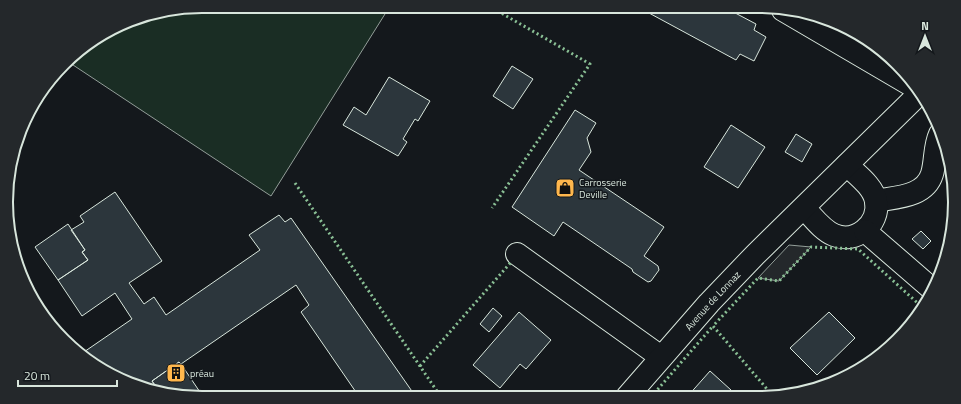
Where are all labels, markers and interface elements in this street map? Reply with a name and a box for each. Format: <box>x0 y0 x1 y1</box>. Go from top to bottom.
north arrow <box>905 16 945 56</box>
text: N <box>921 18 929 34</box>
place label: Carrosserie Deville <box>579 175 627 202</box>
shop icon: Carrosserie Deville <box>554 177 576 199</box>
street label: Avenue de Lonnaz <box>681 267 744 334</box>
scale bar <box>18 362 117 388</box>
building icon: préau <box>165 362 187 384</box>
text: 20 m <box>24 366 50 385</box>
place label: préau <box>190 366 214 381</box>

